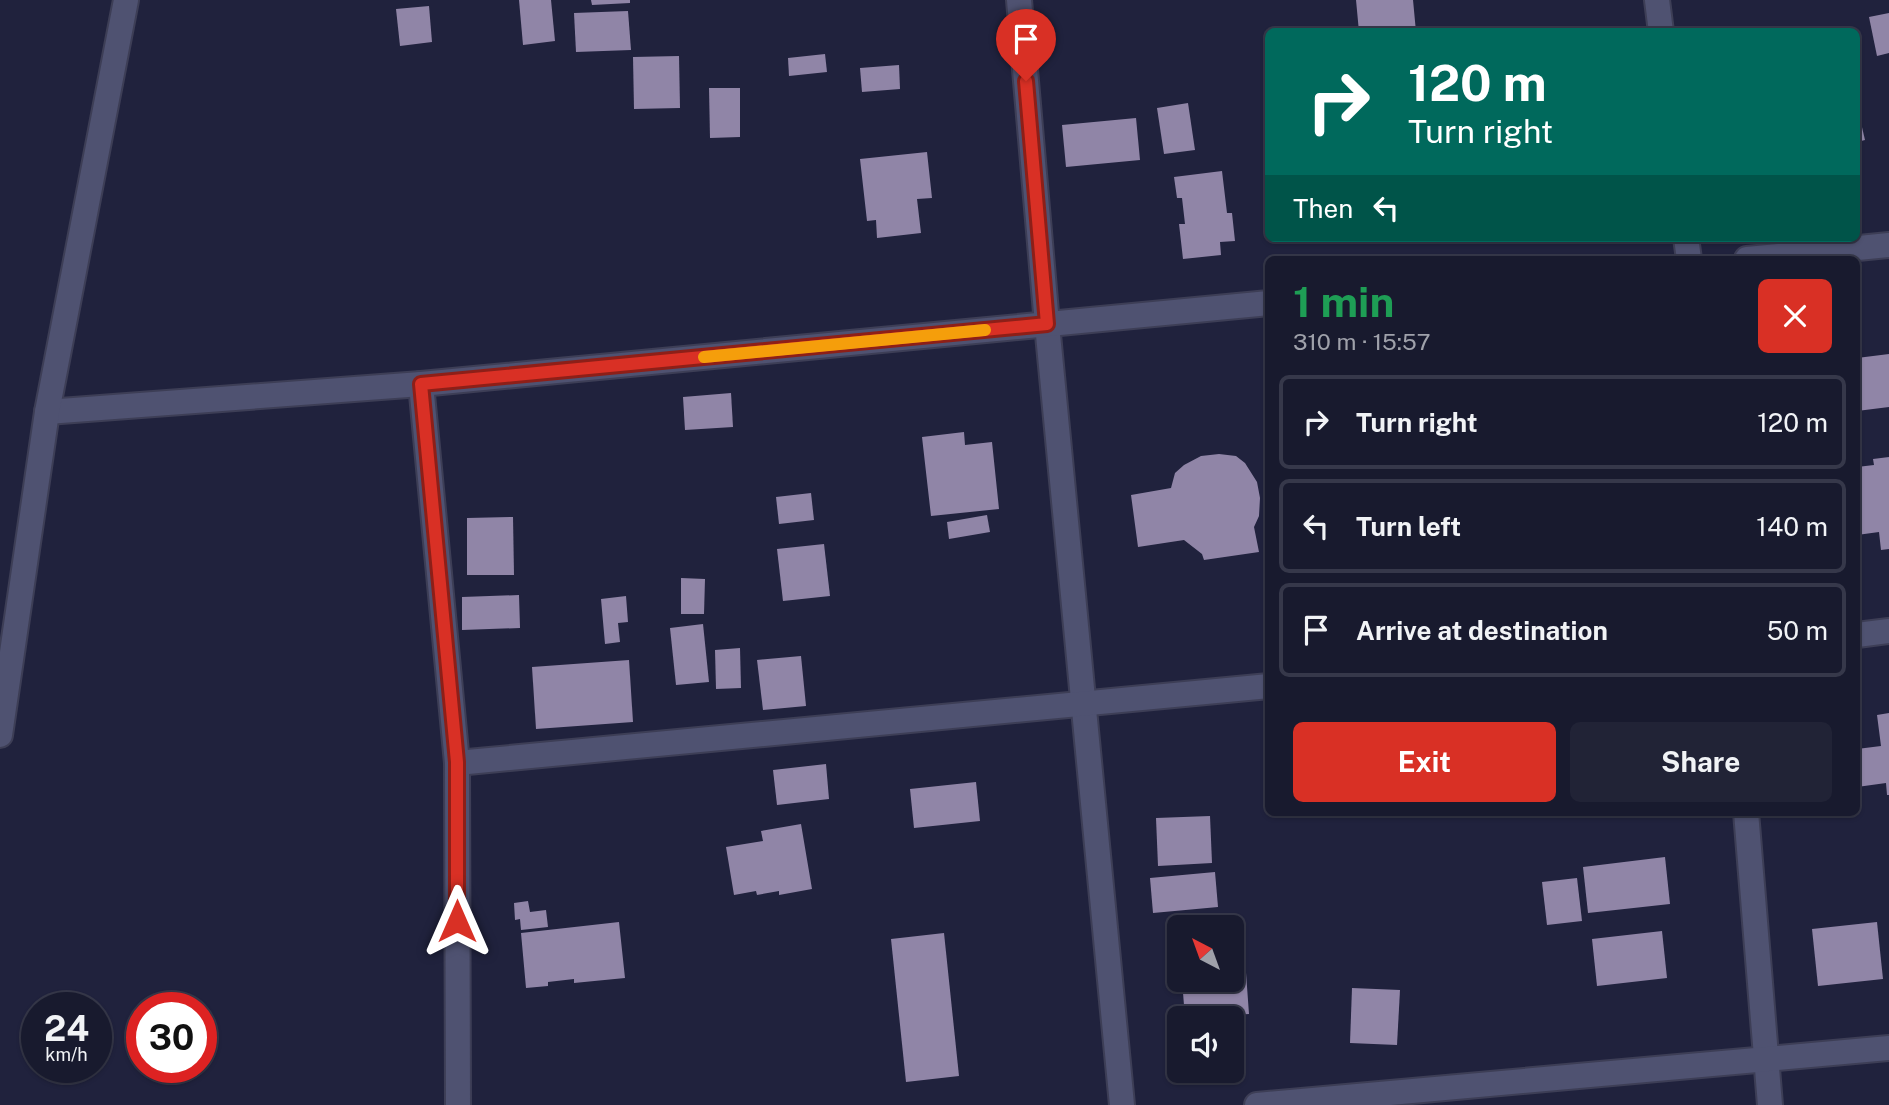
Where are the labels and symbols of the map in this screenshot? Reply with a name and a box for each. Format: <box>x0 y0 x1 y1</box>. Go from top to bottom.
pin <box>996 9 1056 81</box>
position arrow <box>420 884 494 958</box>
north arrow <box>1167 915 1244 992</box>
speed limit sign: 30 <box>126 992 217 1083</box>

